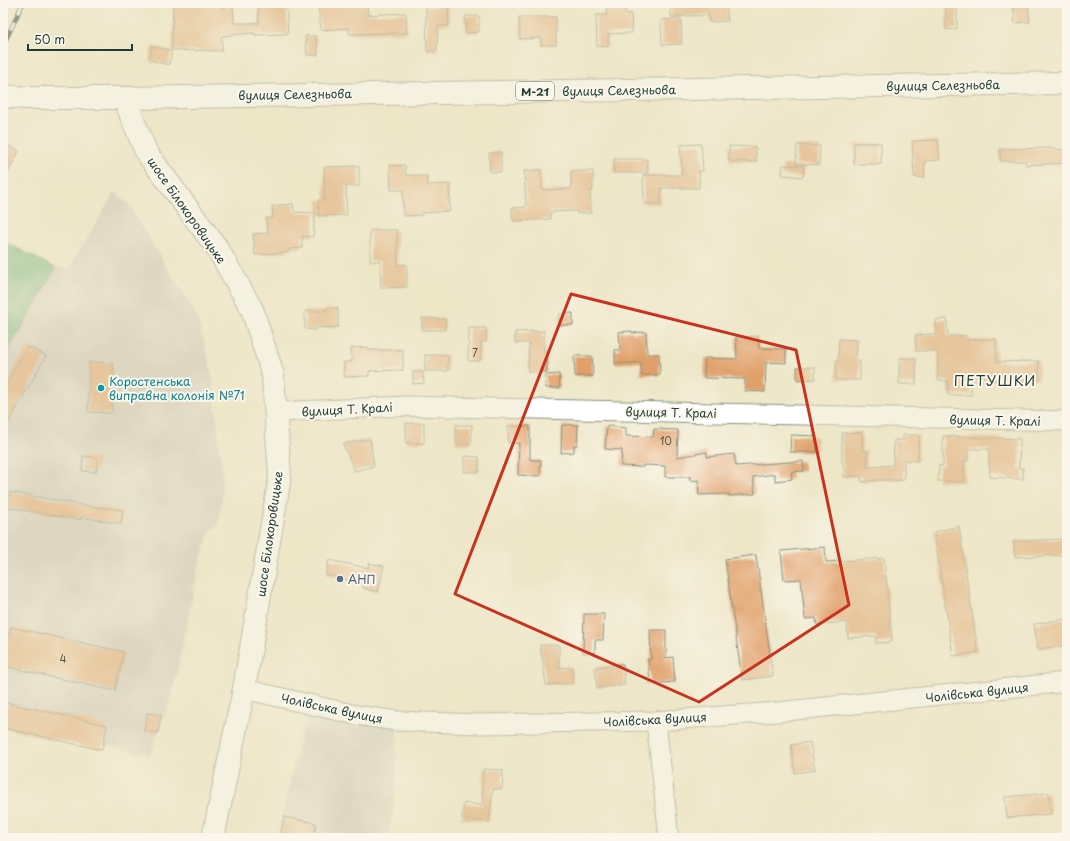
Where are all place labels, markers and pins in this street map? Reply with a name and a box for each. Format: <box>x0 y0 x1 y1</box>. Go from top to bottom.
place label: Коростенська виправна колонія №71 <box>109 372 245 404</box>
marker: Коростенська виправна колонія №71 <box>96 383 106 393</box>
place label: АНП <box>348 570 376 588</box>
marker: АНП <box>335 574 345 584</box>

